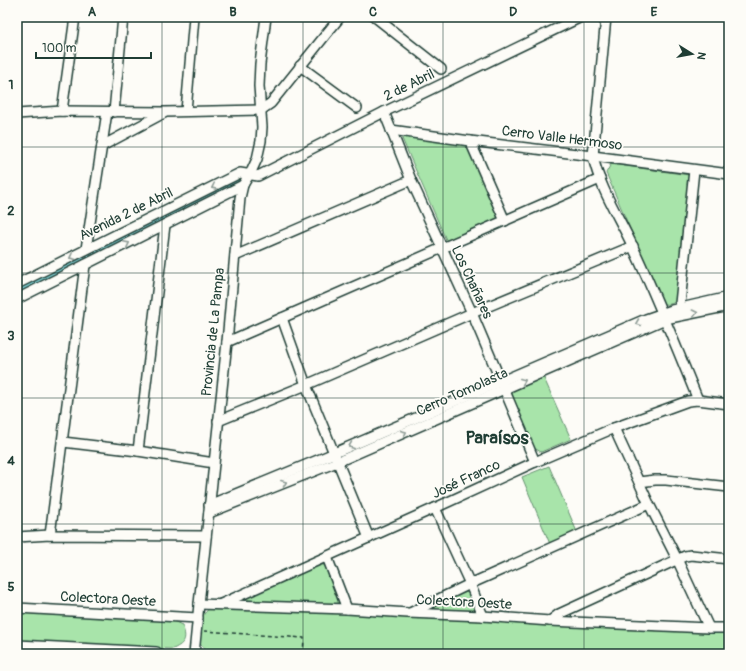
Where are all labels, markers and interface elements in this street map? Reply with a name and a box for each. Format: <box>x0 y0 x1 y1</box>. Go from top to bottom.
text: A <box>88 4 97 20</box>
text: B <box>229 4 237 20</box>
text: C <box>369 4 377 20</box>
text: D <box>509 4 517 20</box>
text: E <box>651 4 658 20</box>
scale bar <box>36 34 151 60</box>
north arrow <box>672 34 712 74</box>
text: 100 m <box>42 41 77 56</box>
text: N <box>694 51 708 61</box>
street label: 2 de Abril <box>381 65 437 105</box>
text: 1 <box>8 77 14 93</box>
street label: Cerro Valle Hermoso <box>501 122 624 154</box>
one-way arrow <box>210 182 218 189</box>
street label: Avenida 2 de Abril <box>76 184 176 244</box>
text: 2 <box>7 203 15 219</box>
one-way arrow <box>123 241 130 249</box>
street label: Los Chañares <box>448 243 497 322</box>
one-way arrow <box>69 252 76 259</box>
street label: Provincia de La Pampa <box>198 267 228 397</box>
one-way arrow <box>692 309 698 317</box>
one-way arrow <box>634 318 641 326</box>
text: 3 <box>7 328 15 344</box>
street label: Cerro Tomolasta <box>414 364 510 420</box>
one-way arrow <box>519 377 526 385</box>
district label: Paraísos <box>465 427 530 450</box>
one-way arrow <box>400 429 407 437</box>
one-way arrow <box>348 441 356 449</box>
text: 4 <box>7 453 15 469</box>
street label: José Franco <box>429 456 503 502</box>
one-way arrow <box>280 479 287 487</box>
text: 5 <box>7 579 15 595</box>
street label: Colectora Oeste <box>60 588 156 610</box>
street label: Colectora Oeste <box>416 591 512 613</box>

